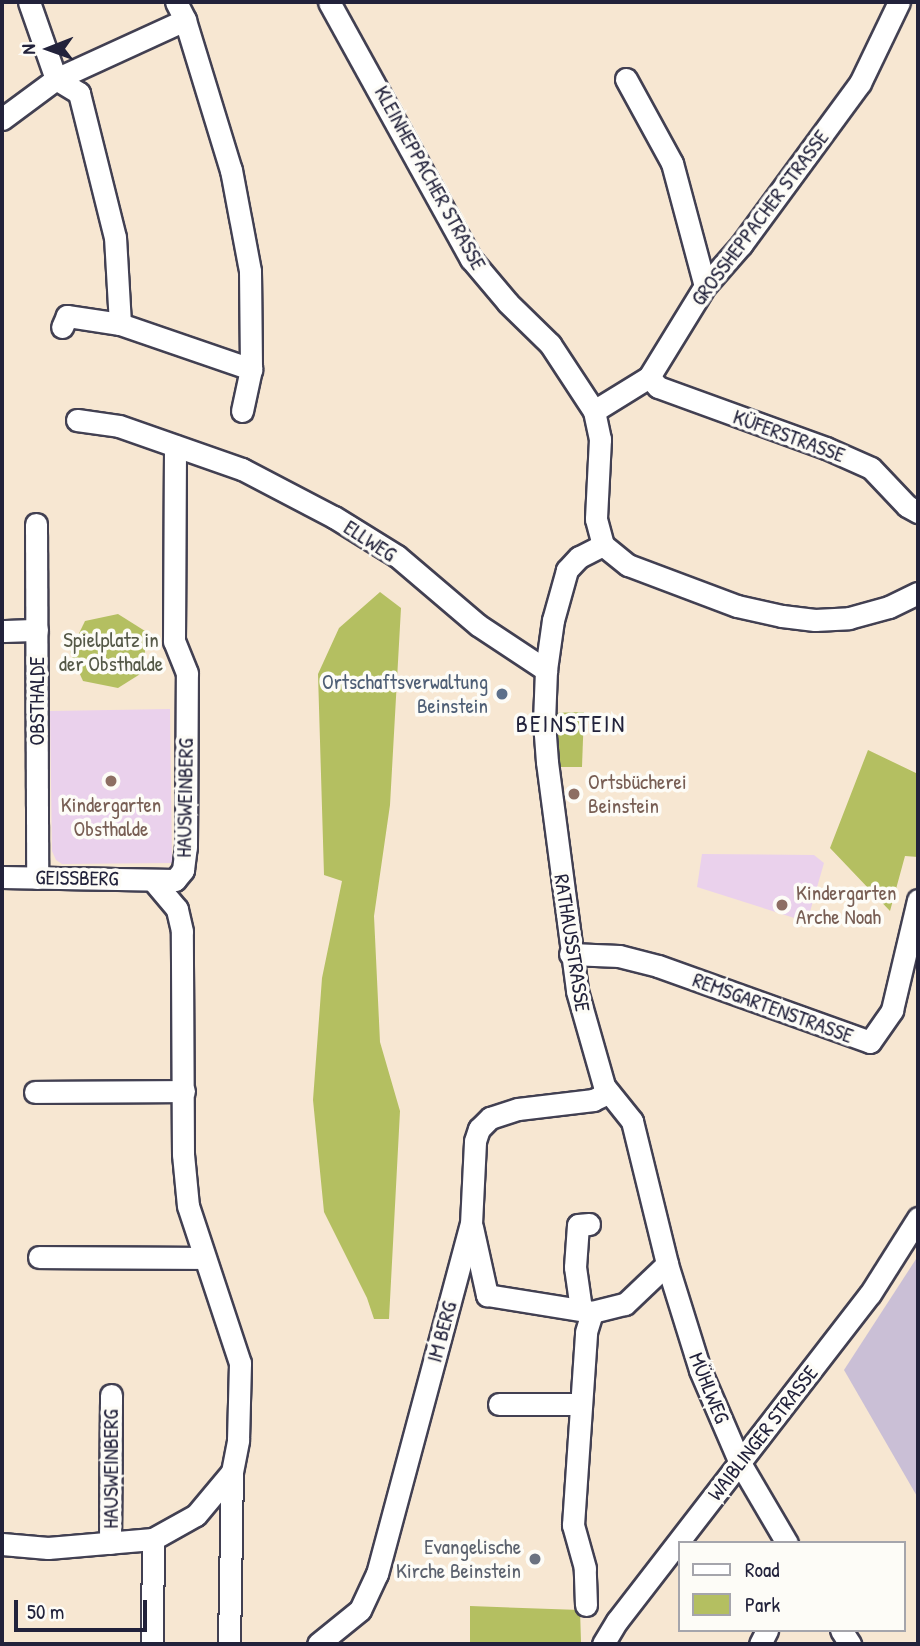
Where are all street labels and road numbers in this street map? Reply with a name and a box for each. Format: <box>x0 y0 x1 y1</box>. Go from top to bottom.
street label: KLEINHEPPACHER STRASSE <box>369 82 491 274</box>
street label: GROSSHEPPACHER STRASSE <box>686 125 834 311</box>
street label: KÜFERSTRASSE <box>730 404 848 468</box>
street label: ELLWEG <box>339 515 401 567</box>
street label: OBSTHALDE <box>24 657 50 745</box>
street label: HAUSWEINBERG <box>171 738 199 858</box>
street label: GEISSBERG <box>35 865 119 891</box>
street label: RATHAUSSTRASSE <box>549 873 595 1013</box>
street label: REMSGARTENSTRASSE <box>689 967 857 1049</box>
street label: IM BERG <box>422 1299 462 1365</box>
street label: MÜHLWEG <box>683 1349 735 1427</box>
street label: WAIBLINGER STRASSE <box>703 1361 823 1505</box>
street label: HAUSWEINBERG <box>98 1409 124 1529</box>

